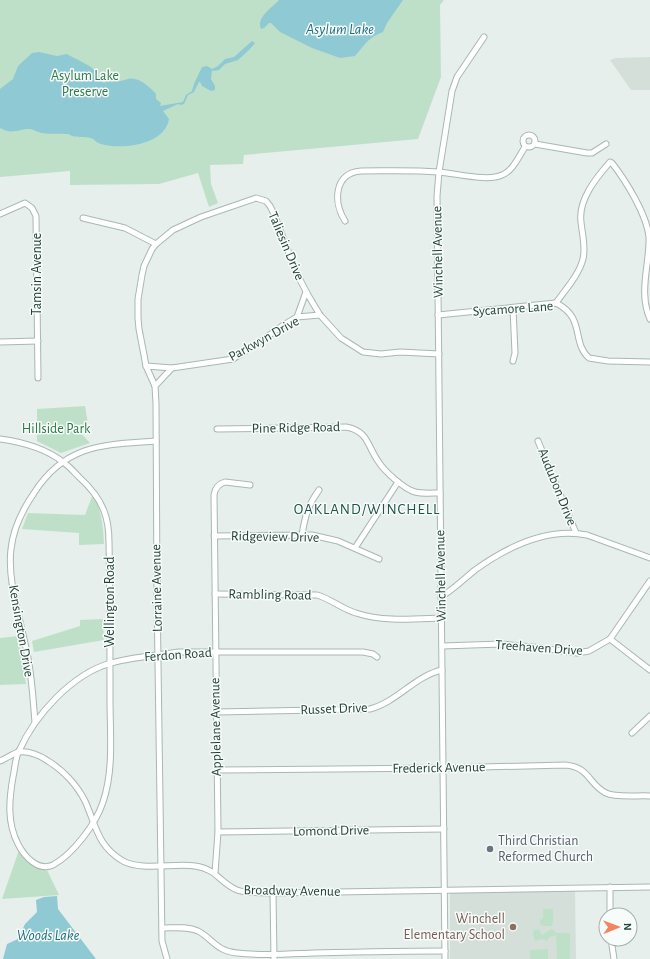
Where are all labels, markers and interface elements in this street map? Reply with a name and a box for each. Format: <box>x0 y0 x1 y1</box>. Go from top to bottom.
water label: Asylum Lake <box>305 22 374 37</box>
park label: Asylum Lake Preserve <box>51 69 119 99</box>
street label: Winchell Avenue <box>430 206 446 298</box>
street label: Taliesin Drive <box>265 210 307 282</box>
street label: Tamsin Avenue <box>30 233 44 315</box>
street label: Sycamore Lane <box>472 299 554 319</box>
street label: Parkwyn Drive <box>226 314 302 364</box>
street label: Pine Ridge Road <box>252 420 340 436</box>
park label: Hillside Park <box>22 422 91 436</box>
street label: Audubon Drive <box>535 446 579 528</box>
district label: OAKLAND/WINCHELL <box>294 502 440 517</box>
street label: Ridgeview Drive <box>231 529 319 545</box>
street label: Winchell Avenue <box>433 530 449 622</box>
street label: Lorraine Avenue <box>149 544 165 632</box>
street label: Wellington Road <box>103 556 117 648</box>
street label: Kensington Drive <box>6 584 36 678</box>
street label: Rambling Road <box>228 587 312 603</box>
street label: Treehaven Drive <box>495 638 583 658</box>
street label: Ferdon Road <box>144 646 212 664</box>
street label: Applelane Avenue <box>208 678 224 776</box>
street label: Russet Drive <box>300 701 368 717</box>
street label: Frederick Avenue <box>392 760 486 776</box>
street label: Lomond Drive <box>293 823 369 839</box>
place label: Third Christian Reformed Church <box>498 834 593 864</box>
marker: Third Christian Reformed Church <box>485 844 495 854</box>
street label: Broadway Avenue <box>243 883 341 899</box>
north arrow <box>598 907 638 947</box>
place label: Winchell Elementary School <box>404 912 505 942</box>
marker: Winchell Elementary School <box>508 922 518 932</box>
text: N <box>622 923 633 931</box>
water label: Woods Lake <box>17 928 80 943</box>

